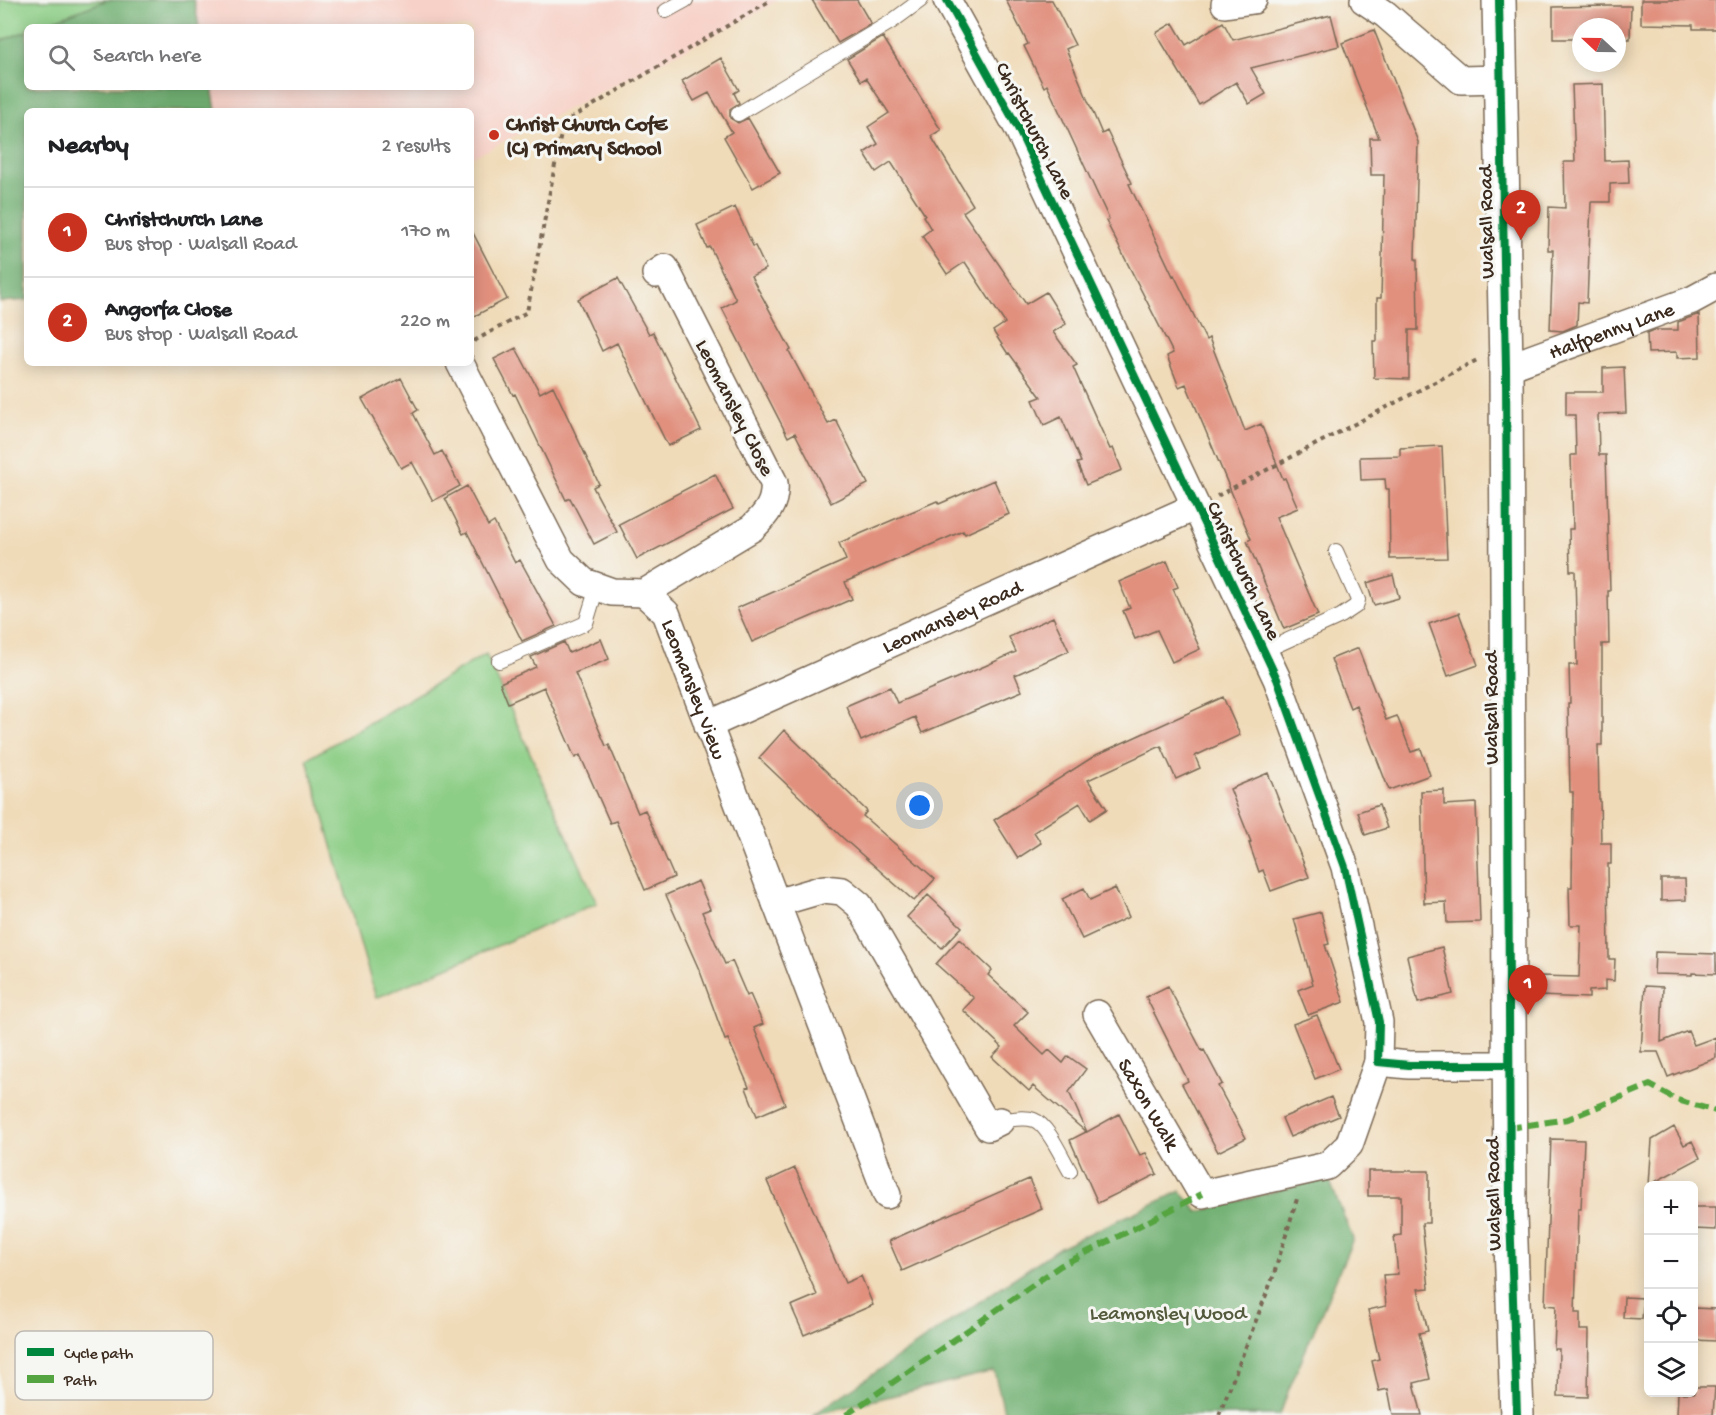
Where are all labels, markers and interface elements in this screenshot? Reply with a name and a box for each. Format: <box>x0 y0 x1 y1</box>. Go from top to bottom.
north arrow <box>1572 18 1626 72</box>
search box <box>24 24 474 90</box>
icon: search <box>45 41 78 74</box>
text: Search here <box>93 44 201 70</box>
street label: Christchurch Lane <box>988 59 1079 205</box>
place label: Christ Church CofE (C) Primary School <box>505 114 669 163</box>
marker: Christ Church CofE (C) Primary School <box>487 128 501 142</box>
text: Nearby <box>48 132 129 163</box>
text: 2 results <box>381 136 450 159</box>
street label: Walsall Road <box>1475 163 1502 279</box>
pin: 2 <box>1502 190 1540 240</box>
text: Christchurch Lane <box>105 208 262 234</box>
text: 1 <box>63 221 72 244</box>
text: 170 m <box>401 221 450 244</box>
text: Bus stop · Walsall Road <box>105 234 296 257</box>
text: Angorfa Close <box>105 298 232 324</box>
street label: Halfpenny Lane <box>1546 298 1679 367</box>
text: 2 <box>63 311 72 334</box>
text: 220 m <box>400 311 450 334</box>
text: Bus stop · Walsall Road <box>105 324 296 347</box>
street label: Leomansley Close <box>688 336 779 482</box>
street label: Christchurch Lane <box>1199 498 1285 646</box>
street label: Leomansley Road <box>879 576 1028 661</box>
street label: Leomansley View <box>654 617 730 764</box>
street label: Walsall Road <box>1481 650 1506 765</box>
your location <box>905 791 934 820</box>
pin: 1 <box>1508 966 1547 1015</box>
street label: Saxon Walk <box>1110 1055 1184 1158</box>
street label: Walsall Road <box>1482 1135 1509 1251</box>
map controls <box>1644 1181 1698 1397</box>
button: + <box>1644 1181 1698 1235</box>
button: − <box>1644 1235 1698 1289</box>
button: locate <box>1644 1289 1698 1343</box>
park label: Leamonsley Wood <box>1090 1303 1248 1328</box>
legend <box>15 1331 213 1400</box>
button: layers <box>1644 1343 1698 1397</box>
text: Cycle path <box>64 1346 134 1365</box>
text: Path <box>63 1373 97 1392</box>

